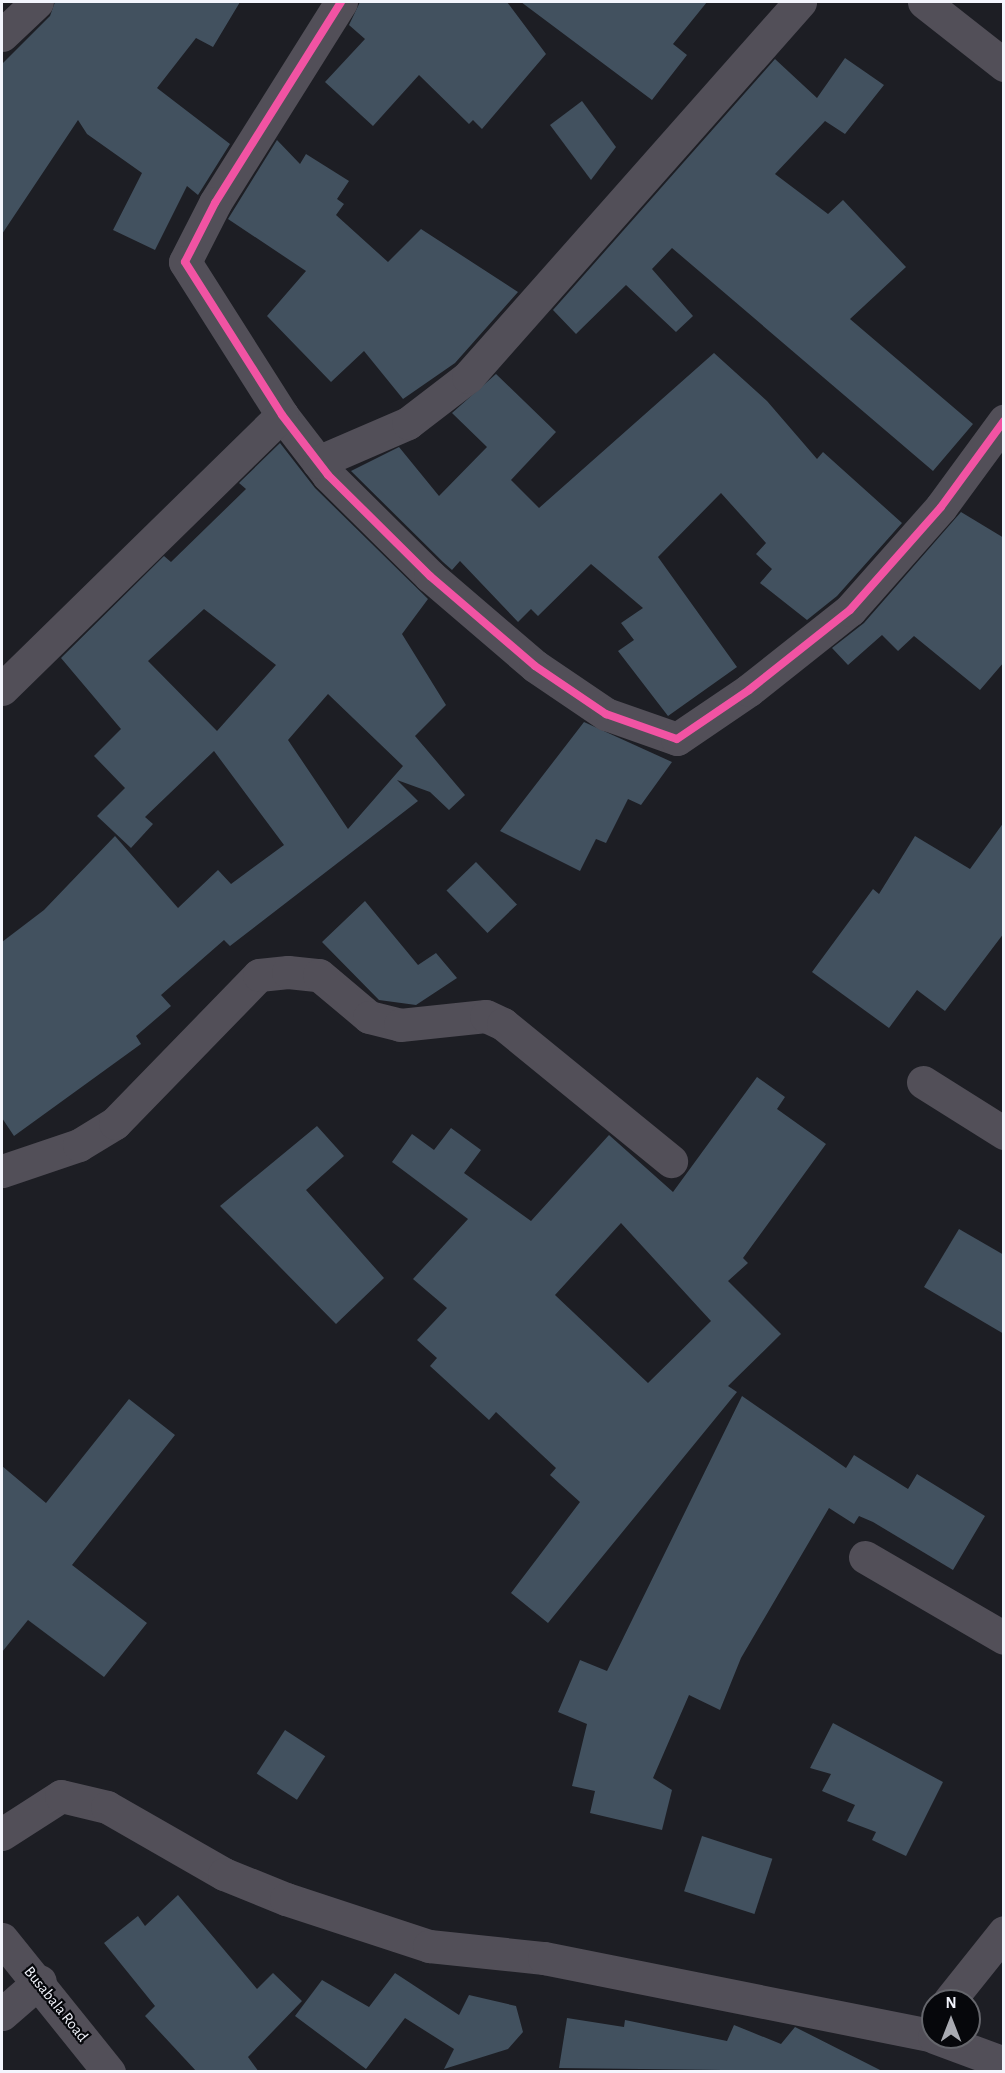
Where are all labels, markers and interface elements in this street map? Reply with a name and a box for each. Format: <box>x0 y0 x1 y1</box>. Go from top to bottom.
street label: Busabala Road <box>20 1962 92 2046</box>
north arrow <box>921 1989 981 2049</box>
text: N <box>945 1995 957 2011</box>

